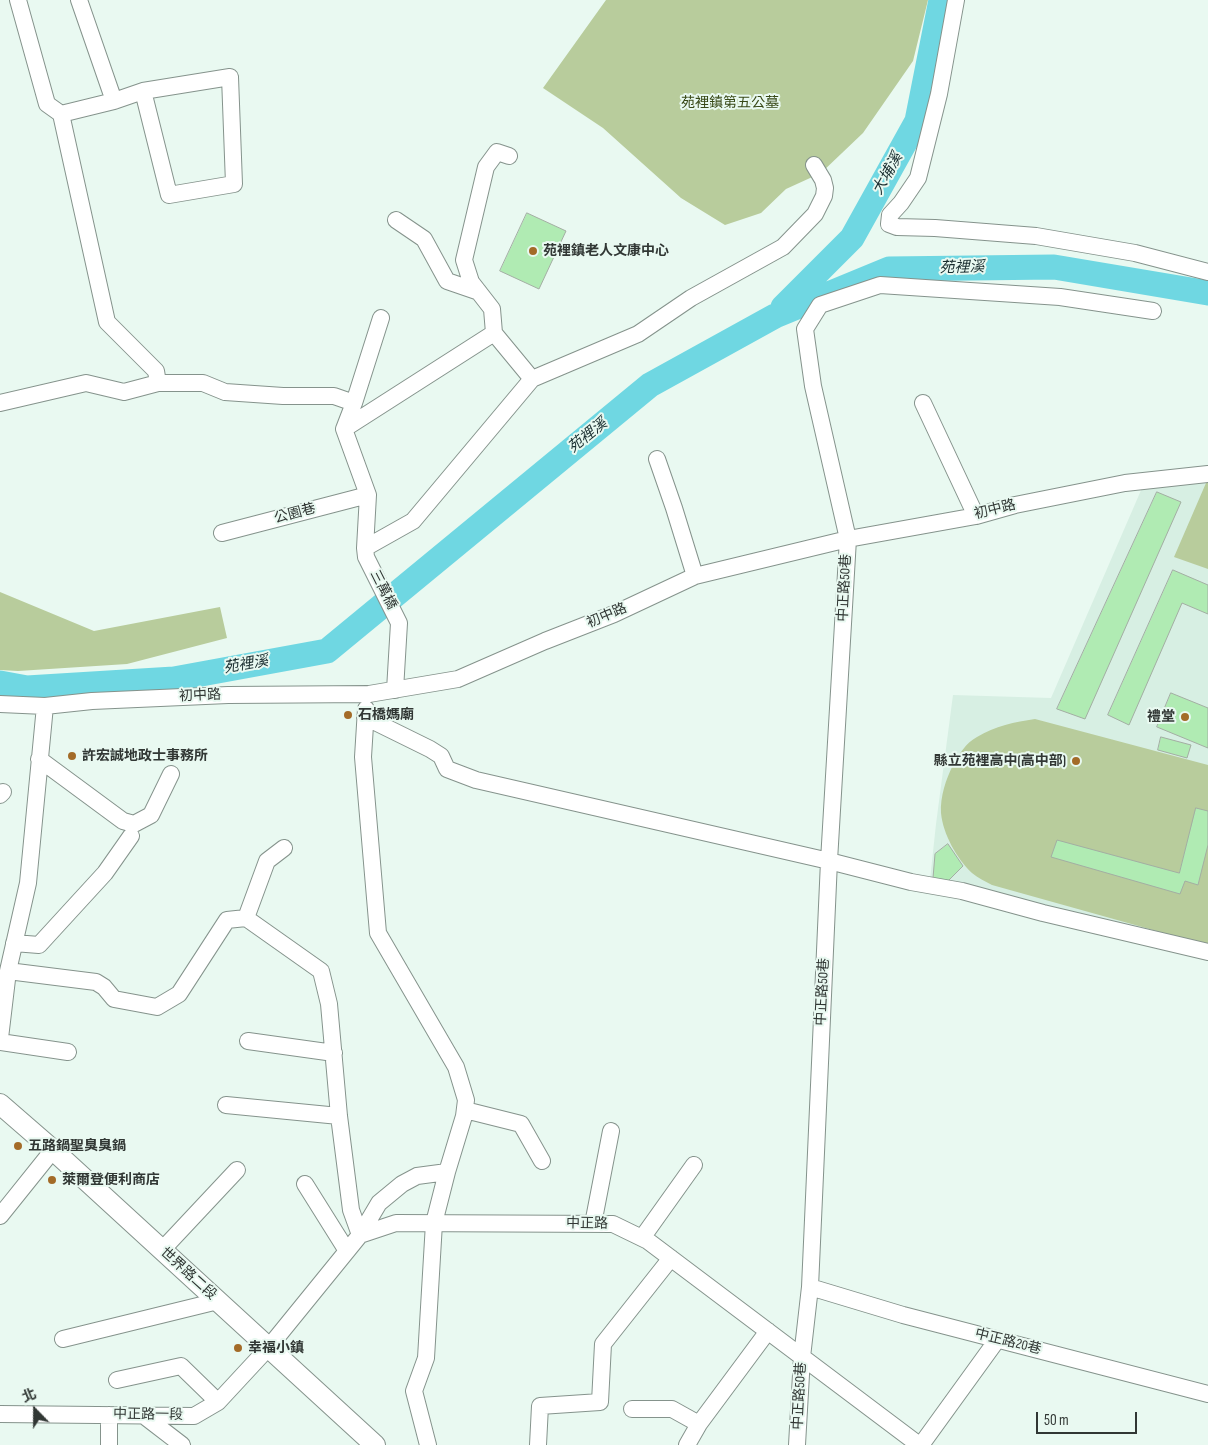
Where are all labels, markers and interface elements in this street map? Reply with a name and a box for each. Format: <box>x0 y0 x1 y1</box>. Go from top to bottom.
park label: 苑裡鎮第五公墓 <box>681 95 779 111</box>
water label: 大埔溪 <box>869 150 907 198</box>
place label: 苑裡鎮老人文康中心 <box>543 243 669 259</box>
marker: 苑裡鎮老人文康中心 <box>527 245 539 257</box>
water label: 苑裡溪 <box>939 259 985 277</box>
water label: 苑裡溪 <box>565 415 611 457</box>
street label: 初中路 <box>973 497 1017 523</box>
street label: 公園巷 <box>273 500 317 528</box>
street label: 中正路50巷 <box>835 554 855 622</box>
street label: 三萬橋 <box>366 567 400 613</box>
street label: 初中路 <box>584 600 630 632</box>
water label: 苑裡溪 <box>222 652 270 678</box>
street label: 初中路 <box>179 687 221 705</box>
place label: 石橋媽廟 <box>358 707 414 723</box>
marker: 石橋媽廟 <box>342 709 354 721</box>
place label: 禮堂 <box>1147 709 1175 725</box>
marker: 禮堂 <box>1179 711 1191 723</box>
place label: 許宏誠地政士事務所 <box>82 748 208 764</box>
marker: 許宏誠地政士事務所 <box>66 750 78 762</box>
place label: 縣立苑裡高中(高中部) <box>934 753 1066 769</box>
marker: 縣立苑裡高中(高中部) <box>1070 755 1082 767</box>
street label: 中正路50巷 <box>813 958 833 1026</box>
place label: 五路鍋聖臭臭鍋 <box>28 1138 126 1154</box>
marker: 五路鍋聖臭臭鍋 <box>12 1140 24 1152</box>
place label: 萊爾登便利商店 <box>62 1172 160 1188</box>
marker: 萊爾登便利商店 <box>46 1174 58 1186</box>
street label: 中正路 <box>566 1215 608 1233</box>
street label: 世界路二段 <box>156 1244 220 1304</box>
street label: 中正路20巷 <box>973 1326 1043 1358</box>
place label: 幸福小鎮 <box>248 1340 304 1356</box>
marker: 幸福小鎮 <box>232 1342 244 1354</box>
street label: 中正路50巷 <box>790 1362 810 1430</box>
north arrow <box>10 1385 60 1435</box>
text: 北 <box>20 1385 39 1406</box>
scale bar <box>1038 1402 1139 1434</box>
street label: 中正路一段 <box>113 1406 183 1424</box>
text: 50 m <box>1044 1411 1069 1430</box>

